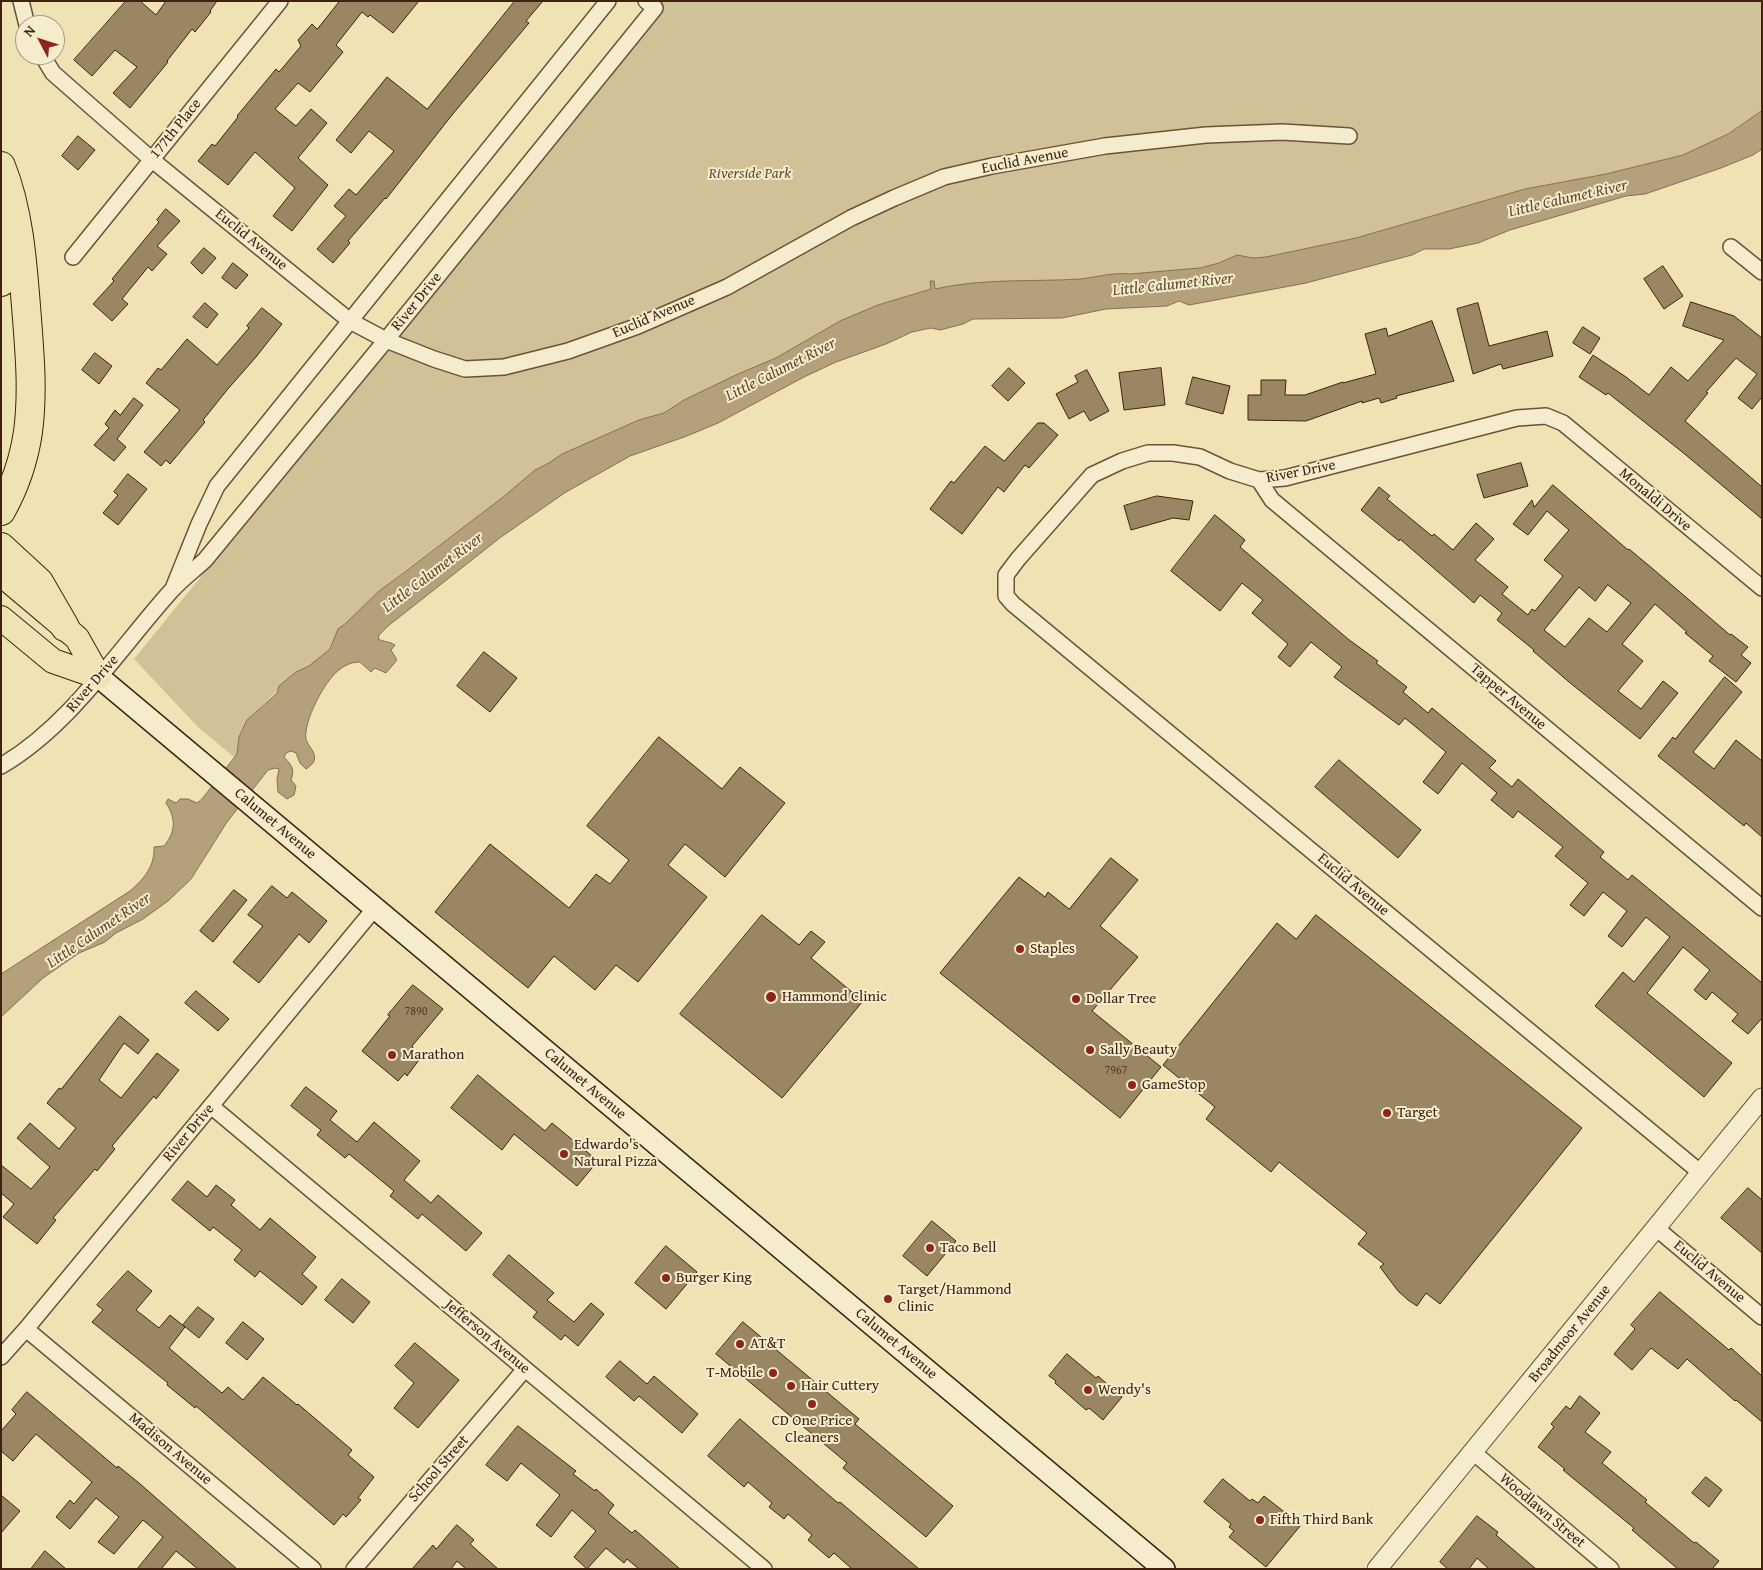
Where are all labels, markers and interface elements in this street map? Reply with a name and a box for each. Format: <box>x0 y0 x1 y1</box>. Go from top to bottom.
north arrow <box>15 15 65 65</box>
text: N <box>19 21 40 41</box>
street label: 177th Place <box>146 95 206 163</box>
street label: Euclid Avenue <box>980 144 1070 178</box>
park label: Riverside Park <box>709 165 791 183</box>
water label: Little Calumet River <box>1507 176 1629 222</box>
street label: Euclid Avenue <box>211 205 291 275</box>
street label: River Drive <box>388 269 446 335</box>
water label: Little Calumet River <box>1112 269 1234 301</box>
street label: Euclid Avenue <box>610 292 698 342</box>
water label: Little Calumet River <box>723 334 839 406</box>
street label: River Drive <box>1265 456 1337 488</box>
street label: Monaldi Drive <box>1615 465 1695 535</box>
water label: Little Calumet River <box>379 529 487 617</box>
street label: River Drive <box>63 652 123 716</box>
street label: Tapper Avenue <box>1466 660 1550 734</box>
street label: Calumet Avenue <box>230 784 320 864</box>
street label: Euclid Avenue <box>1314 850 1392 920</box>
water label: Little Calumet River <box>43 889 155 973</box>
place label: Staples <box>1030 940 1075 958</box>
marker: Staples <box>1014 943 1026 955</box>
place label: Hammond Clinic <box>782 988 887 1006</box>
marker: Hammond Clinic <box>764 990 778 1004</box>
place label: Dollar Tree <box>1086 990 1156 1008</box>
marker: Dollar Tree <box>1070 993 1082 1005</box>
house number: 7890 <box>404 1005 428 1019</box>
place label: Sally Beauty <box>1100 1041 1177 1059</box>
street label: Calumet Avenue <box>540 1044 630 1124</box>
marker: Sally Beauty <box>1084 1044 1096 1056</box>
place label: Marathon <box>402 1046 464 1064</box>
marker: Marathon <box>386 1049 398 1061</box>
house number: 7967 <box>1104 1064 1128 1078</box>
place label: GameStop <box>1142 1076 1206 1094</box>
marker: GameStop <box>1126 1079 1138 1091</box>
street label: River Drive <box>160 1100 218 1166</box>
place label: Target <box>1397 1104 1438 1122</box>
marker: Target <box>1381 1107 1393 1119</box>
place label: Edwardo's Natural Pizza <box>574 1136 657 1171</box>
marker: Edwardo's Natural Pizza <box>558 1148 570 1160</box>
street label: Euclid Avenue <box>1670 1237 1748 1307</box>
place label: Taco Bell <box>940 1239 996 1257</box>
marker: Taco Bell <box>924 1242 936 1254</box>
place label: Burger King <box>676 1269 752 1287</box>
marker: Burger King <box>660 1272 672 1284</box>
place label: Target/Hammond Clinic <box>898 1281 1012 1316</box>
street label: Broadmoor Avenue <box>1525 1282 1615 1386</box>
marker: Target/Hammond Clinic <box>882 1293 894 1305</box>
street label: Jefferson Avenue <box>441 1296 533 1378</box>
street label: Calumet Avenue <box>851 1304 941 1384</box>
place label: AT&T <box>750 1335 785 1353</box>
marker: AT&T <box>734 1338 746 1350</box>
place label: T-Mobile <box>706 1364 763 1382</box>
marker: T-Mobile <box>767 1367 779 1379</box>
place label: Hair Cuttery <box>801 1377 879 1395</box>
marker: Hair Cuttery <box>785 1380 797 1392</box>
place label: Wendy's <box>1098 1381 1151 1399</box>
marker: Wendy's <box>1082 1384 1094 1396</box>
marker: CD One Price Cleaners <box>806 1398 818 1410</box>
street label: Madison Avenue <box>125 1409 215 1489</box>
place label: CD One Price Cleaners <box>772 1412 852 1447</box>
street label: School Street <box>405 1432 473 1506</box>
street label: Woodlawn Street <box>1495 1470 1589 1552</box>
place label: Fifth Third Bank <box>1270 1511 1373 1529</box>
marker: Fifth Third Bank <box>1254 1514 1266 1526</box>

